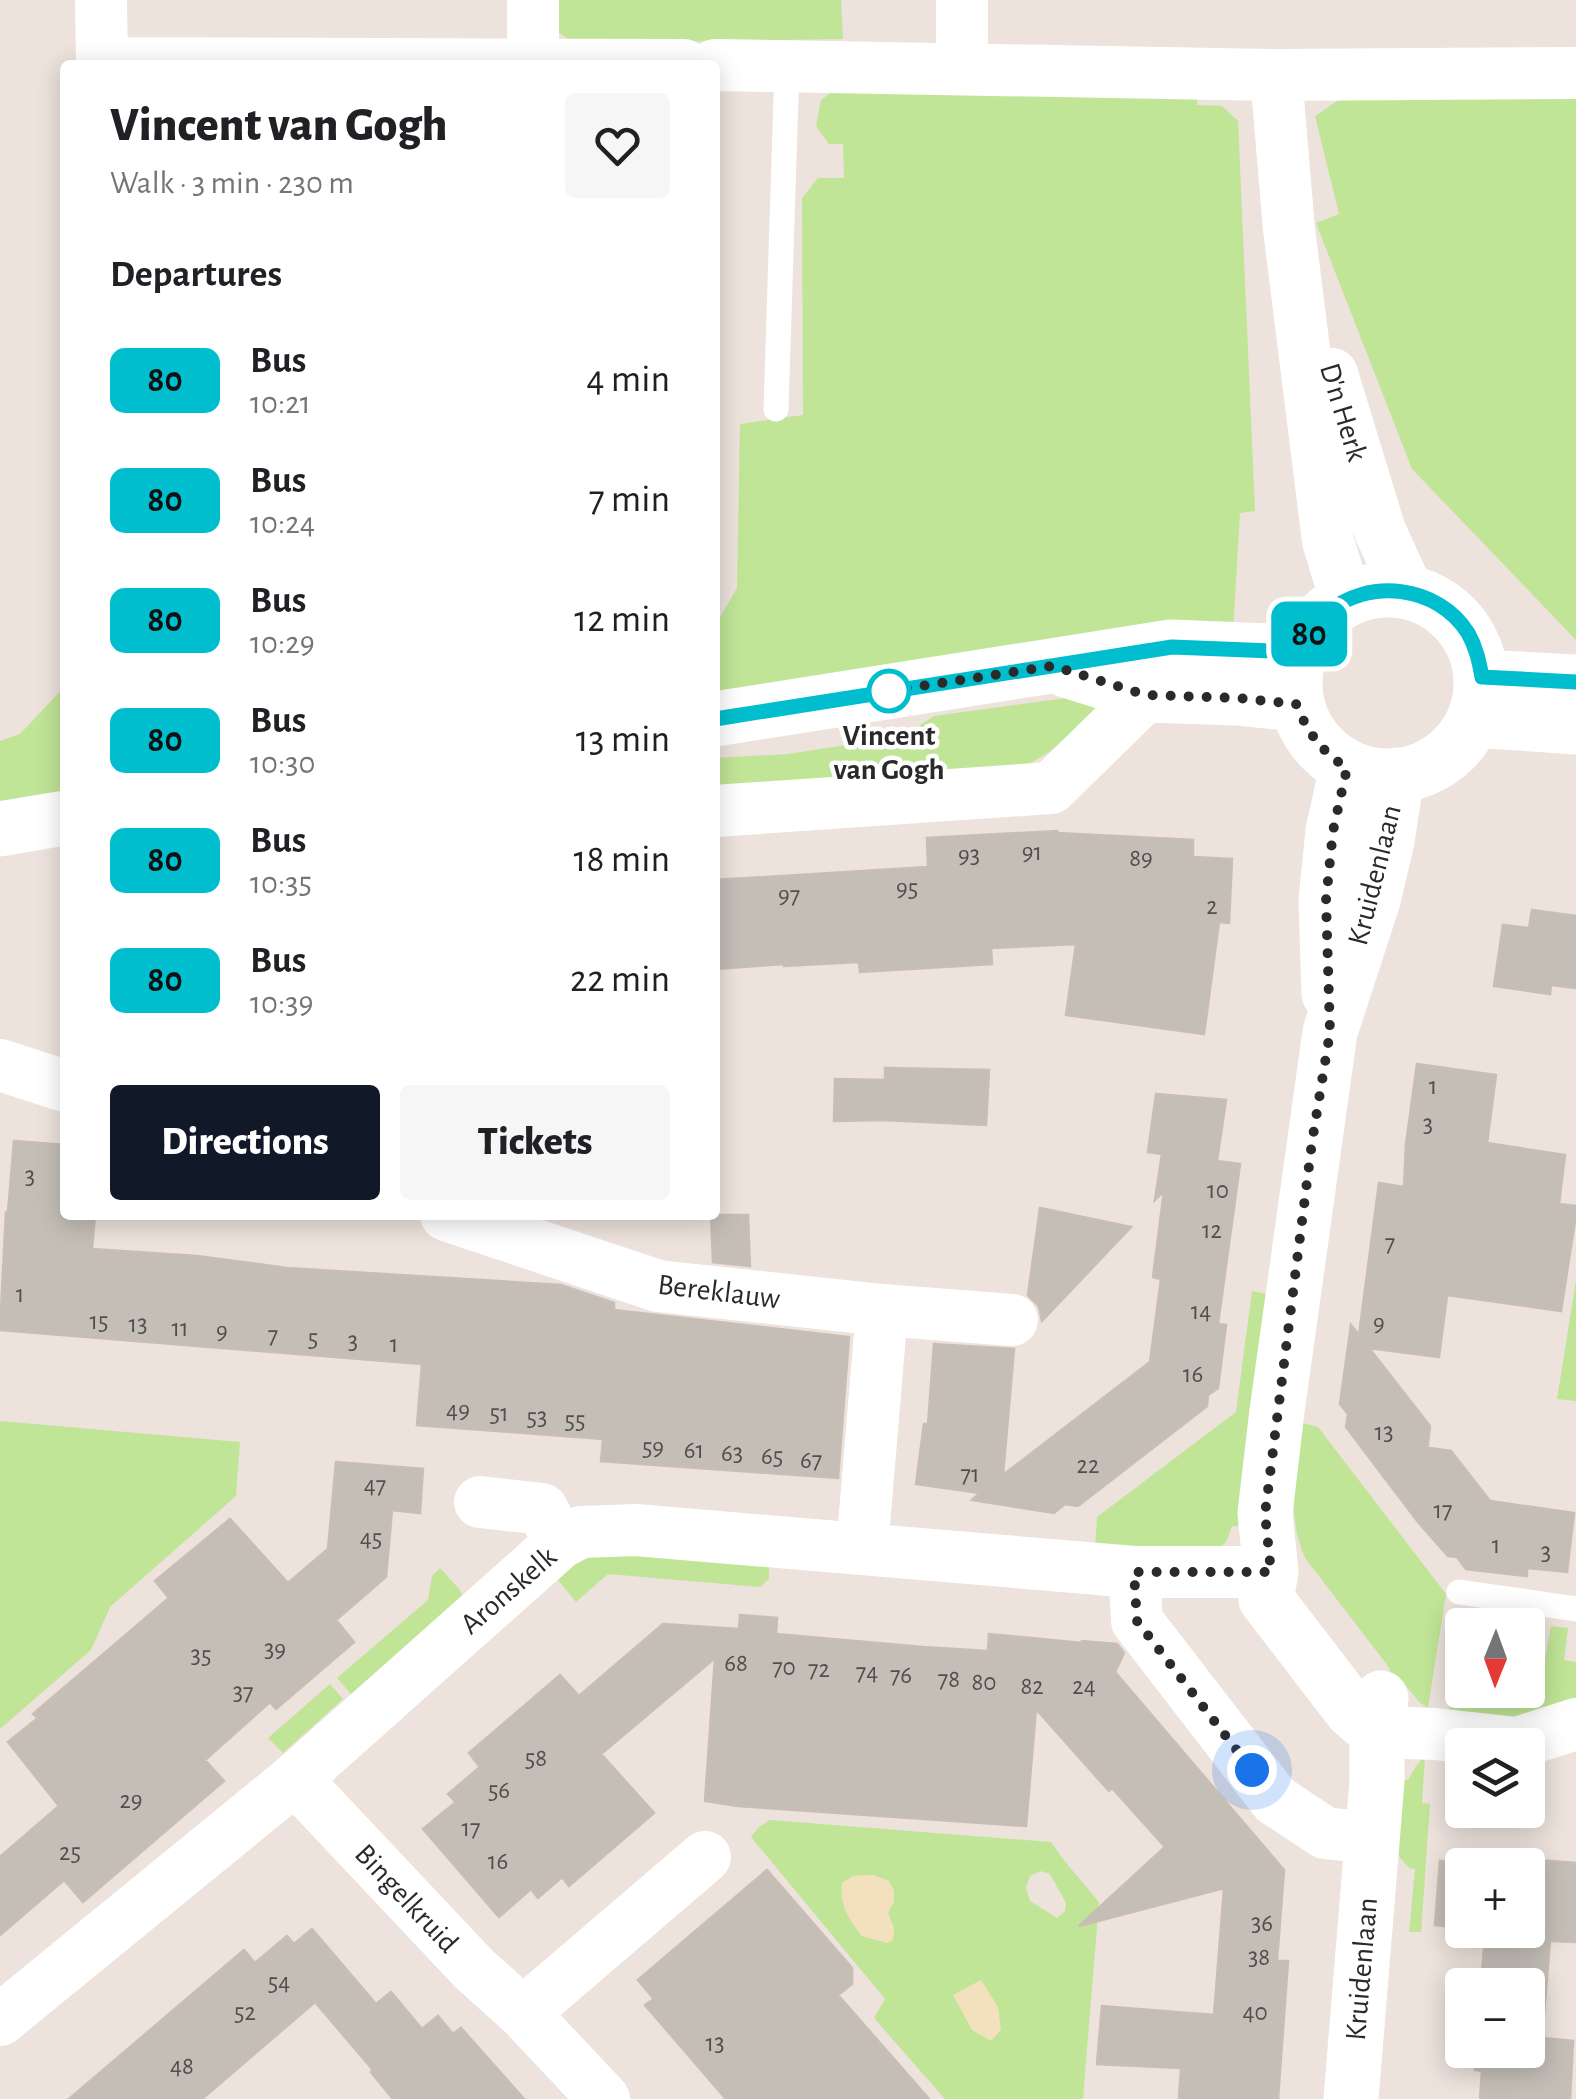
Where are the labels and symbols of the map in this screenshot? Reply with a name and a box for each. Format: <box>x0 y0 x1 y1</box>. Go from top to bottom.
street label: D'n Herk <box>1314 360 1372 465</box>
line badge: 80 <box>1264 602 1354 666</box>
marker: Vincent van Gogh <box>868 670 910 712</box>
place label: Vincent van Gogh <box>834 721 944 785</box>
street label: Kruidenlaan <box>1343 802 1407 949</box>
house number: 91 <box>1022 840 1042 865</box>
house number: 93 <box>958 843 980 868</box>
house number: 89 <box>1129 846 1153 871</box>
house number: 95 <box>896 876 918 901</box>
house number: 97 <box>778 883 800 908</box>
house number: 2 <box>1206 894 1218 919</box>
house number: 1 <box>1429 1074 1437 1099</box>
house number: 3 <box>1423 1112 1433 1137</box>
house number: 3 <box>25 1164 35 1189</box>
house number: 10 <box>1207 1178 1229 1203</box>
house number: 12 <box>1202 1218 1222 1243</box>
house number: 7 <box>1385 1231 1395 1256</box>
street label: Bereklauw <box>656 1270 782 1314</box>
house number: 1 <box>16 1282 24 1307</box>
house number: 14 <box>1191 1299 1211 1324</box>
house number: 15 <box>89 1309 109 1334</box>
house number: 9 <box>1373 1311 1385 1336</box>
house number: 13 <box>129 1312 147 1337</box>
house number: 11 <box>171 1316 189 1341</box>
house number: 9 <box>216 1319 228 1344</box>
house number: 7 <box>268 1323 278 1348</box>
house number: 5 <box>308 1326 318 1351</box>
house number: 3 <box>348 1329 358 1354</box>
house number: 1 <box>390 1332 398 1357</box>
house number: 16 <box>1183 1362 1203 1387</box>
house number: 49 <box>446 1398 470 1423</box>
house number: 51 <box>489 1401 509 1426</box>
house number: 53 <box>527 1405 547 1430</box>
house number: 55 <box>565 1408 585 1433</box>
house number: 13 <box>1375 1420 1393 1445</box>
house number: 59 <box>642 1435 664 1460</box>
house number: 61 <box>684 1438 704 1463</box>
house number: 63 <box>721 1441 743 1466</box>
house number: 65 <box>761 1444 783 1469</box>
house number: 67 <box>800 1448 822 1473</box>
house number: 22 <box>1077 1453 1099 1478</box>
house number: 71 <box>960 1462 980 1487</box>
house number: 47 <box>364 1473 386 1498</box>
house number: 17 <box>1433 1498 1453 1523</box>
house number: 45 <box>360 1526 382 1551</box>
house number: 1 <box>1492 1533 1500 1558</box>
house number: 3 <box>1541 1540 1551 1565</box>
street label: Aronskelk <box>455 1541 562 1640</box>
north arrow <box>1445 1608 1545 1708</box>
house number: 39 <box>264 1637 286 1662</box>
house number: 35 <box>191 1643 211 1668</box>
house number: 68 <box>724 1651 748 1676</box>
house number: 70 <box>772 1655 796 1680</box>
house number: 72 <box>808 1657 830 1682</box>
house number: 74 <box>856 1660 878 1685</box>
house number: 76 <box>890 1663 912 1688</box>
house number: 78 <box>938 1667 960 1692</box>
house number: 80 <box>971 1670 997 1695</box>
house number: 82 <box>1020 1674 1044 1699</box>
house number: 24 <box>1072 1674 1096 1699</box>
house number: 37 <box>233 1680 253 1705</box>
your location <box>1227 1745 1277 1795</box>
house number: 58 <box>525 1746 547 1771</box>
house number: 56 <box>488 1778 510 1803</box>
house number: 29 <box>119 1788 143 1813</box>
house number: 17 <box>461 1816 481 1841</box>
street label: Bingelkruid <box>349 1839 464 1959</box>
house number: 25 <box>59 1840 81 1865</box>
house number: 16 <box>488 1849 508 1874</box>
street label: Kruidenlaan <box>1341 1896 1383 2042</box>
house number: 36 <box>1251 1911 1273 1936</box>
house number: 38 <box>1248 1945 1270 1970</box>
house number: 54 <box>268 1970 290 1995</box>
house number: 52 <box>234 2000 256 2025</box>
house number: 40 <box>1242 2000 1268 2025</box>
house number: 13 <box>706 2031 724 2056</box>
house number: 48 <box>170 2054 194 2079</box>

